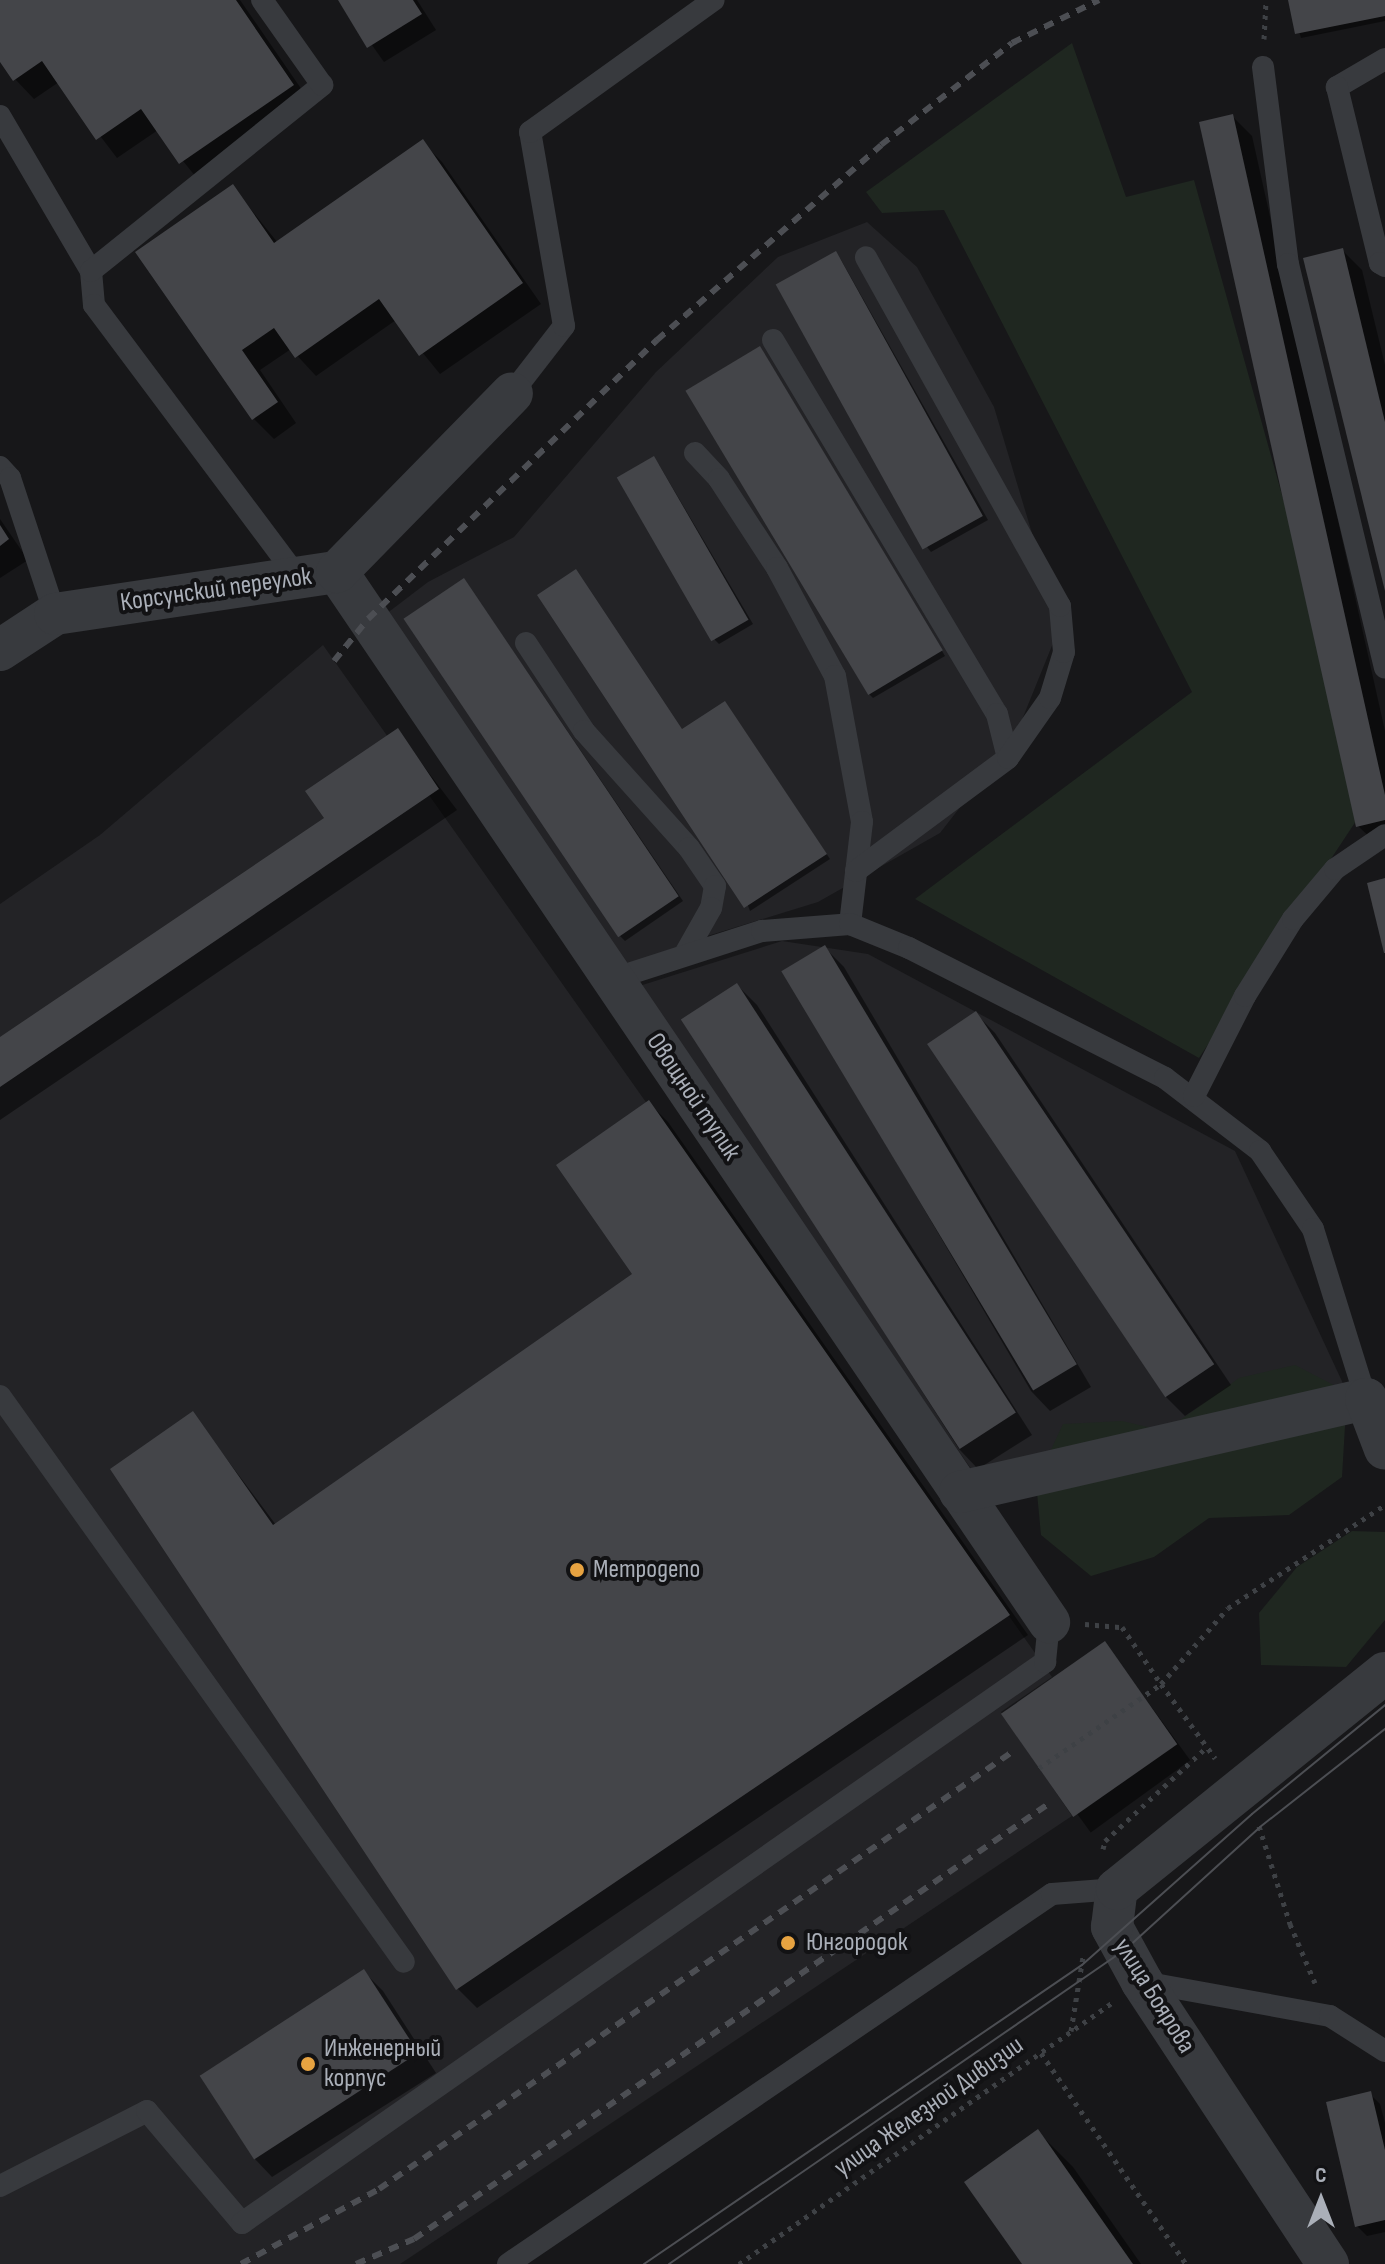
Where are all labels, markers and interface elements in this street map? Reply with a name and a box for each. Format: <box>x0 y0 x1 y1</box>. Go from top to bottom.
street label: Корсунский переулок <box>118 561 314 619</box>
street label: Овощной тупик <box>639 1028 747 1166</box>
place label: Метродепо <box>593 1554 700 1586</box>
marker: Метродепо <box>568 1561 586 1579</box>
place label: Юнгородок <box>806 1927 908 1959</box>
marker: Юнгородок <box>777 1932 799 1954</box>
street label: улица Боярова <box>1106 1933 1202 2059</box>
street label: улица Железной Дивизии <box>828 2030 1030 2184</box>
place label: Инженерный корпус <box>324 2033 441 2094</box>
marker: Инженерный корпус <box>299 2055 317 2073</box>
north arrow <box>1281 2160 1361 2240</box>
text: С <box>1315 2162 1327 2189</box>

